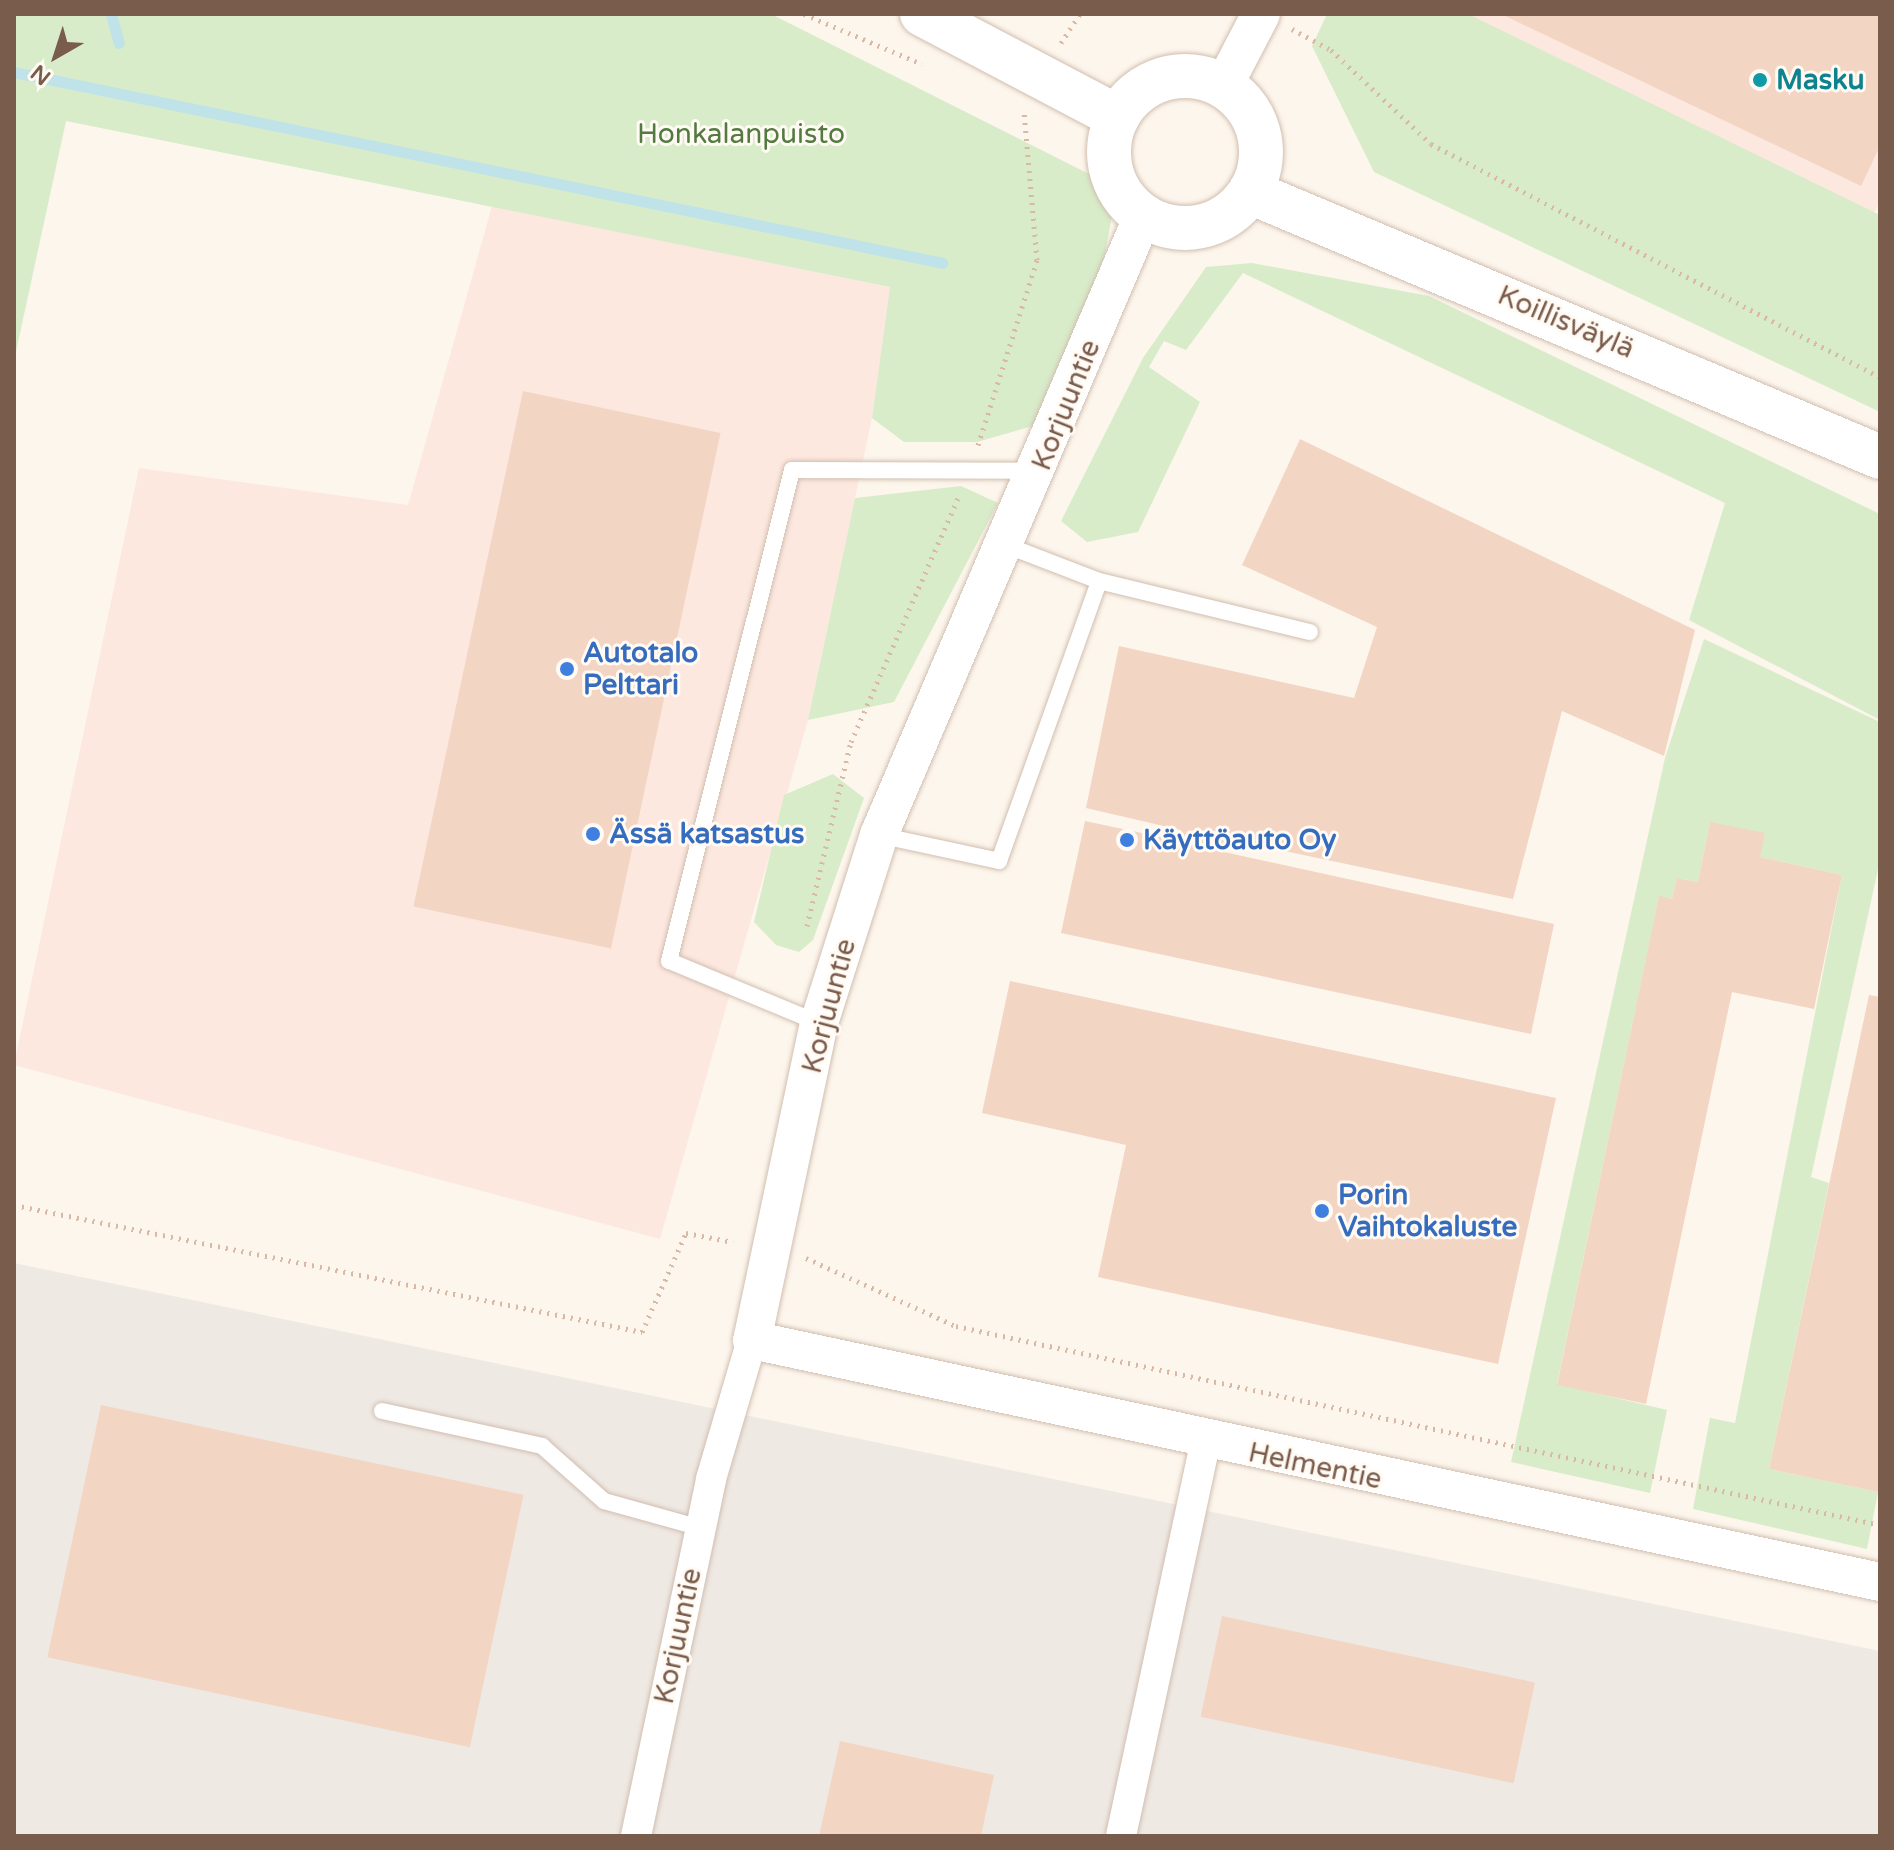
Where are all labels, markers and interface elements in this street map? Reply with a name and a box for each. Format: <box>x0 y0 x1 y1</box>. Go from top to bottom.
north arrow <box>16 16 96 96</box>
text: N <box>26 59 56 90</box>
place label: Masku <box>1776 63 1865 97</box>
marker: Masku <box>1751 71 1769 89</box>
park label: Honkalanpuisto <box>637 117 845 151</box>
street label: Koillisväylä <box>1493 278 1639 366</box>
street label: Korjuuntie <box>1025 335 1107 475</box>
place label: Autotalo Pelttari <box>583 636 698 702</box>
marker: Autotalo Pelttari <box>558 660 576 678</box>
place label: Ässä katsastus <box>609 817 805 851</box>
place label: Käyttöauto Oy <box>1143 823 1336 857</box>
marker: Ässä katsastus <box>584 825 602 843</box>
marker: Käyttöauto Oy <box>1118 831 1136 849</box>
street label: Korjuuntie <box>795 935 863 1077</box>
place label: Porin Vaihtokaluste <box>1338 1178 1517 1244</box>
marker: Porin Vaihtokaluste <box>1313 1202 1331 1220</box>
street label: Helmentie <box>1245 1435 1385 1497</box>
street label: Korjuuntie <box>647 1565 709 1707</box>

